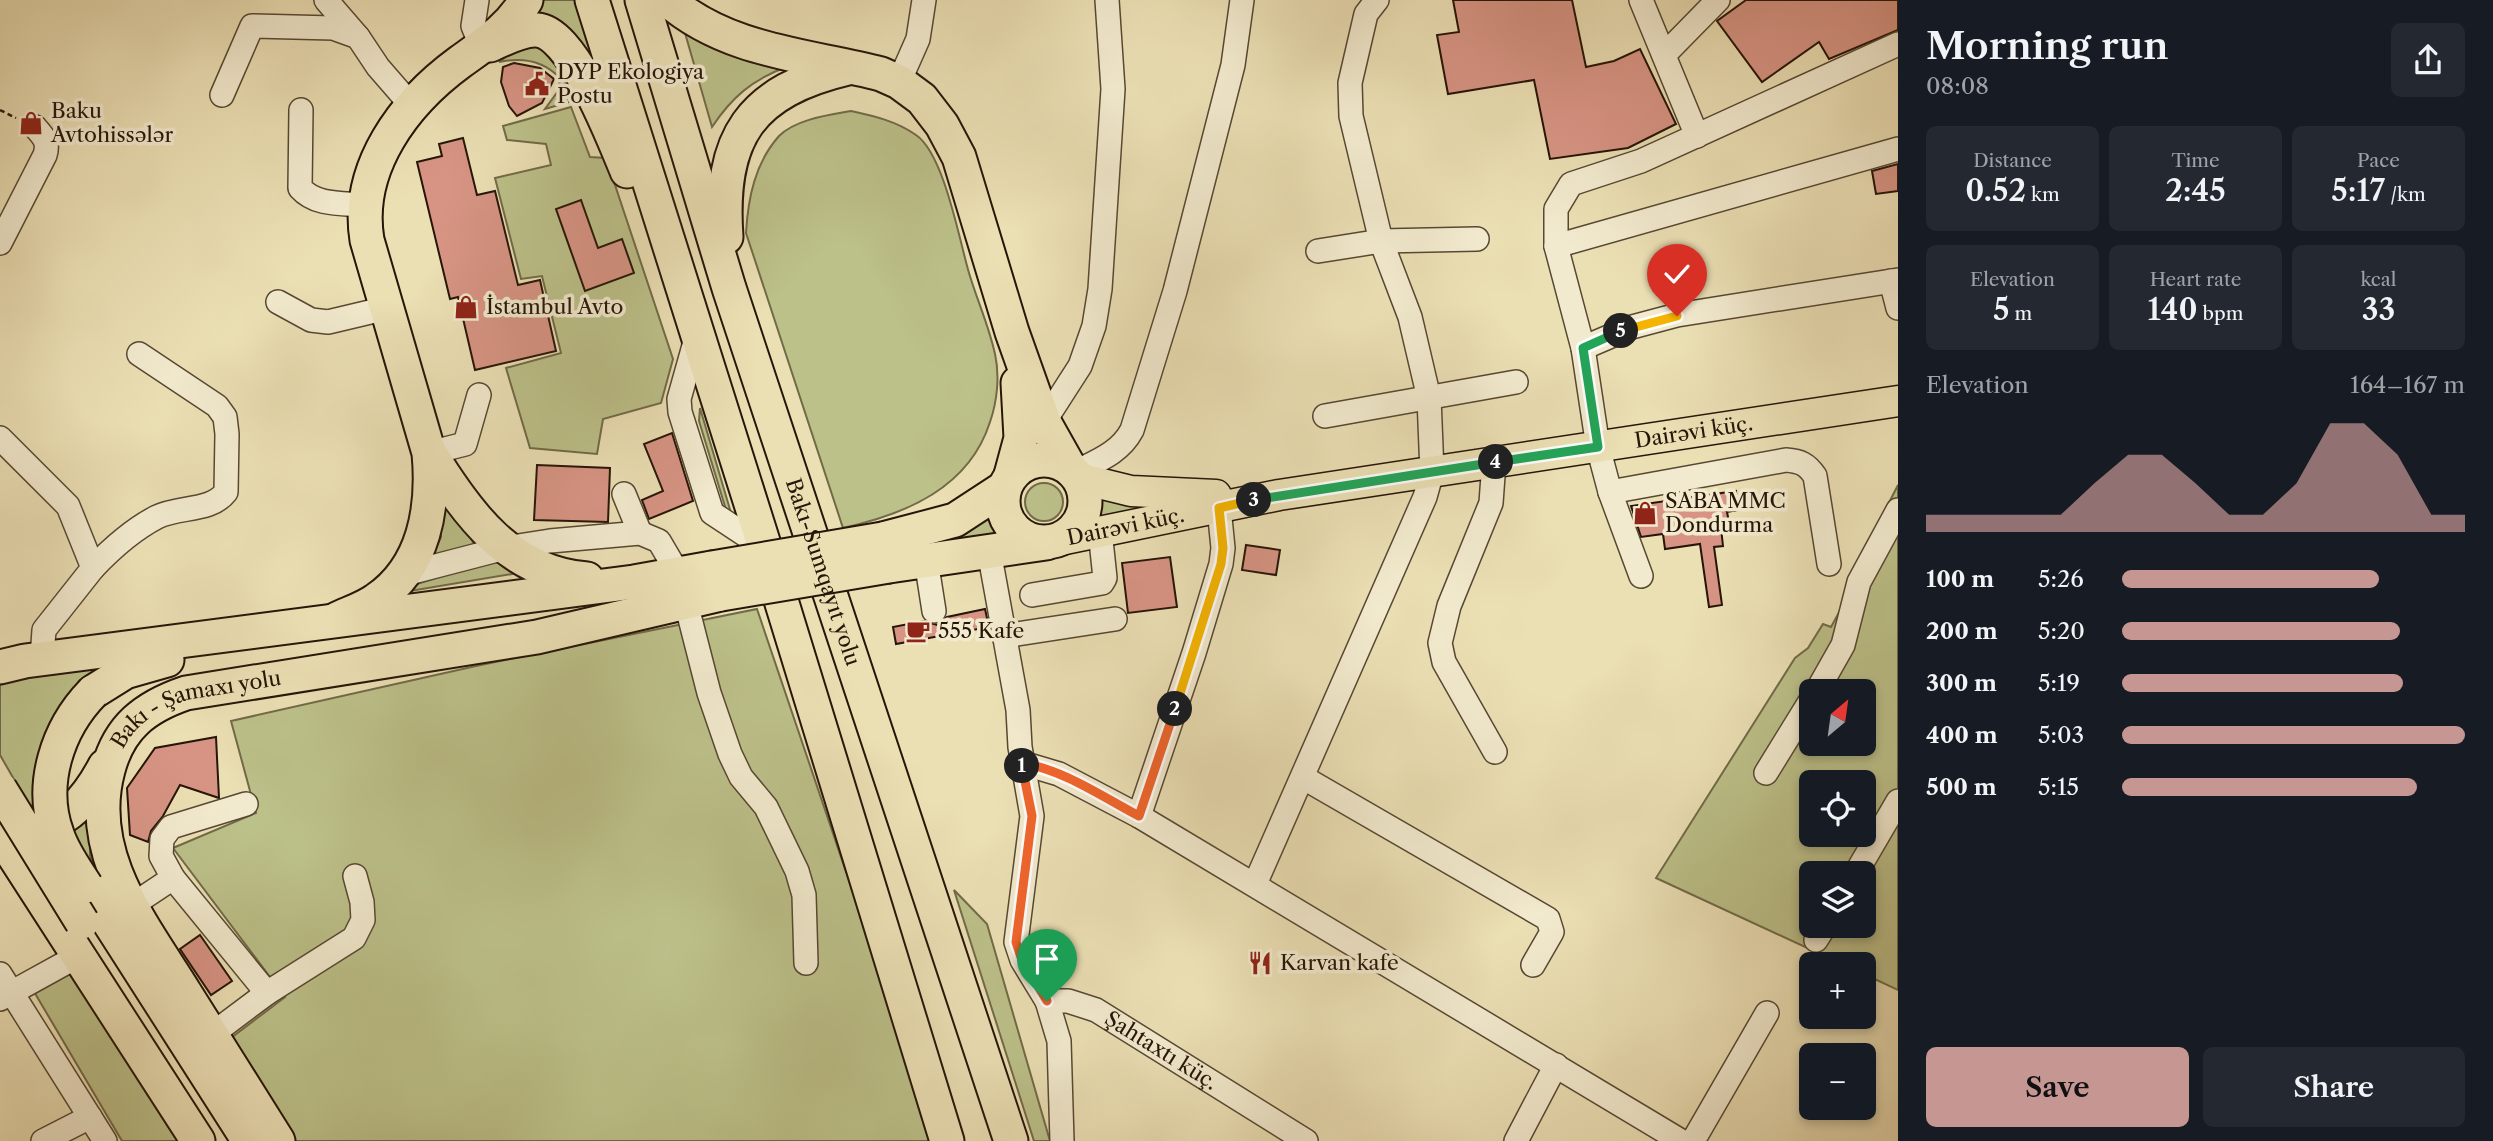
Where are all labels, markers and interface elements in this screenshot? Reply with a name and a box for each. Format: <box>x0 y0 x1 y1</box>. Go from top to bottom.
text: Morning run <box>1926 22 2169 69</box>
button: share <box>2391 23 2465 97</box>
place label: DYP Ekologiya Postu <box>557 59 705 108</box>
public building icon: DYP Ekologiya Postu <box>523 70 551 98</box>
text: 08:08 <box>1926 72 1989 100</box>
place label: Baku Avtohissələr <box>50 98 174 147</box>
shop icon: Baku Avtohissələr <box>17 109 45 137</box>
text: Distance <box>1973 149 2052 172</box>
text: Time <box>2171 149 2220 172</box>
text: Pace <box>2357 149 2400 172</box>
text: 0.52 <box>1965 172 2026 209</box>
text: 2:45 <box>2165 172 2226 209</box>
text: 5:17 <box>2331 172 2385 209</box>
text: km <box>2026 183 2060 206</box>
text: /km <box>2385 183 2426 206</box>
pin <box>1647 244 1707 316</box>
icon: check <box>1658 255 1696 293</box>
text: Elevation <box>1970 268 2055 291</box>
text: Heart rate <box>2150 268 2241 291</box>
text: kcal <box>2361 268 2396 291</box>
text: 5 <box>1993 291 2009 328</box>
text: 140 <box>2148 291 2197 328</box>
text: 33 <box>2362 291 2395 328</box>
shop icon: İstambul Avto <box>452 293 480 321</box>
place label: İstambul Avto <box>486 294 623 319</box>
text: m <box>2009 302 2032 325</box>
text: bpm <box>2197 302 2243 325</box>
pin: 5 <box>1604 314 1638 348</box>
text: 5 <box>1615 319 1626 342</box>
text: Elevation <box>1926 371 2029 399</box>
text: 164–167 m <box>2350 371 2465 399</box>
street label: Dairəvi küç. <box>1633 410 1754 453</box>
pin: 4 <box>1478 444 1514 480</box>
text: 4 <box>1490 450 1501 473</box>
street label: Bakı-Sumqayıt yolu <box>781 475 866 669</box>
pin: 3 <box>1236 482 1272 518</box>
text: 3 <box>1248 488 1259 511</box>
place label: SABA MMC Dondurma <box>1665 488 1786 537</box>
shop icon: SABA MMC Dondurma <box>1631 499 1659 527</box>
street label: Dairəvi küç. <box>1064 502 1186 550</box>
text: 100 m <box>1926 565 1994 593</box>
text: 5:26 <box>2038 565 2084 593</box>
cafe icon: 555 Kafe <box>904 617 932 645</box>
text: 200 m <box>1926 617 1998 645</box>
text: 5:20 <box>2038 617 2085 645</box>
place label: 555 Kafe <box>938 618 1024 643</box>
street label: Bakı - Şamaxı yolu <box>105 665 283 752</box>
text: 300 m <box>1926 669 1997 697</box>
text: 5:19 <box>2038 669 2080 697</box>
north arrow <box>1799 679 1876 756</box>
map controls <box>1799 679 1876 1120</box>
pin: 2 <box>1158 692 1192 726</box>
text: 2 <box>1169 697 1180 720</box>
text: 400 m <box>1926 721 1998 749</box>
text: 5:03 <box>2038 721 2084 749</box>
pin: 1 <box>1004 748 1040 784</box>
text: 1 <box>1017 754 1026 777</box>
button: locate <box>1799 770 1876 847</box>
text: 500 m <box>1926 773 1997 801</box>
text: 5:15 <box>2038 773 2079 801</box>
button: layers <box>1799 861 1876 938</box>
pin <box>1017 929 1077 1001</box>
icon: arrive <box>1028 940 1066 978</box>
restaurant icon: Karvan kafe <box>1246 949 1274 977</box>
place label: Karvan kafe <box>1280 950 1399 975</box>
button: + <box>1799 952 1876 1029</box>
street label: Şahtaxtı küç. <box>1100 1006 1223 1095</box>
button: − <box>1799 1043 1876 1120</box>
button: Save <box>1926 1047 2189 1127</box>
button: Share <box>2203 1047 2465 1127</box>

